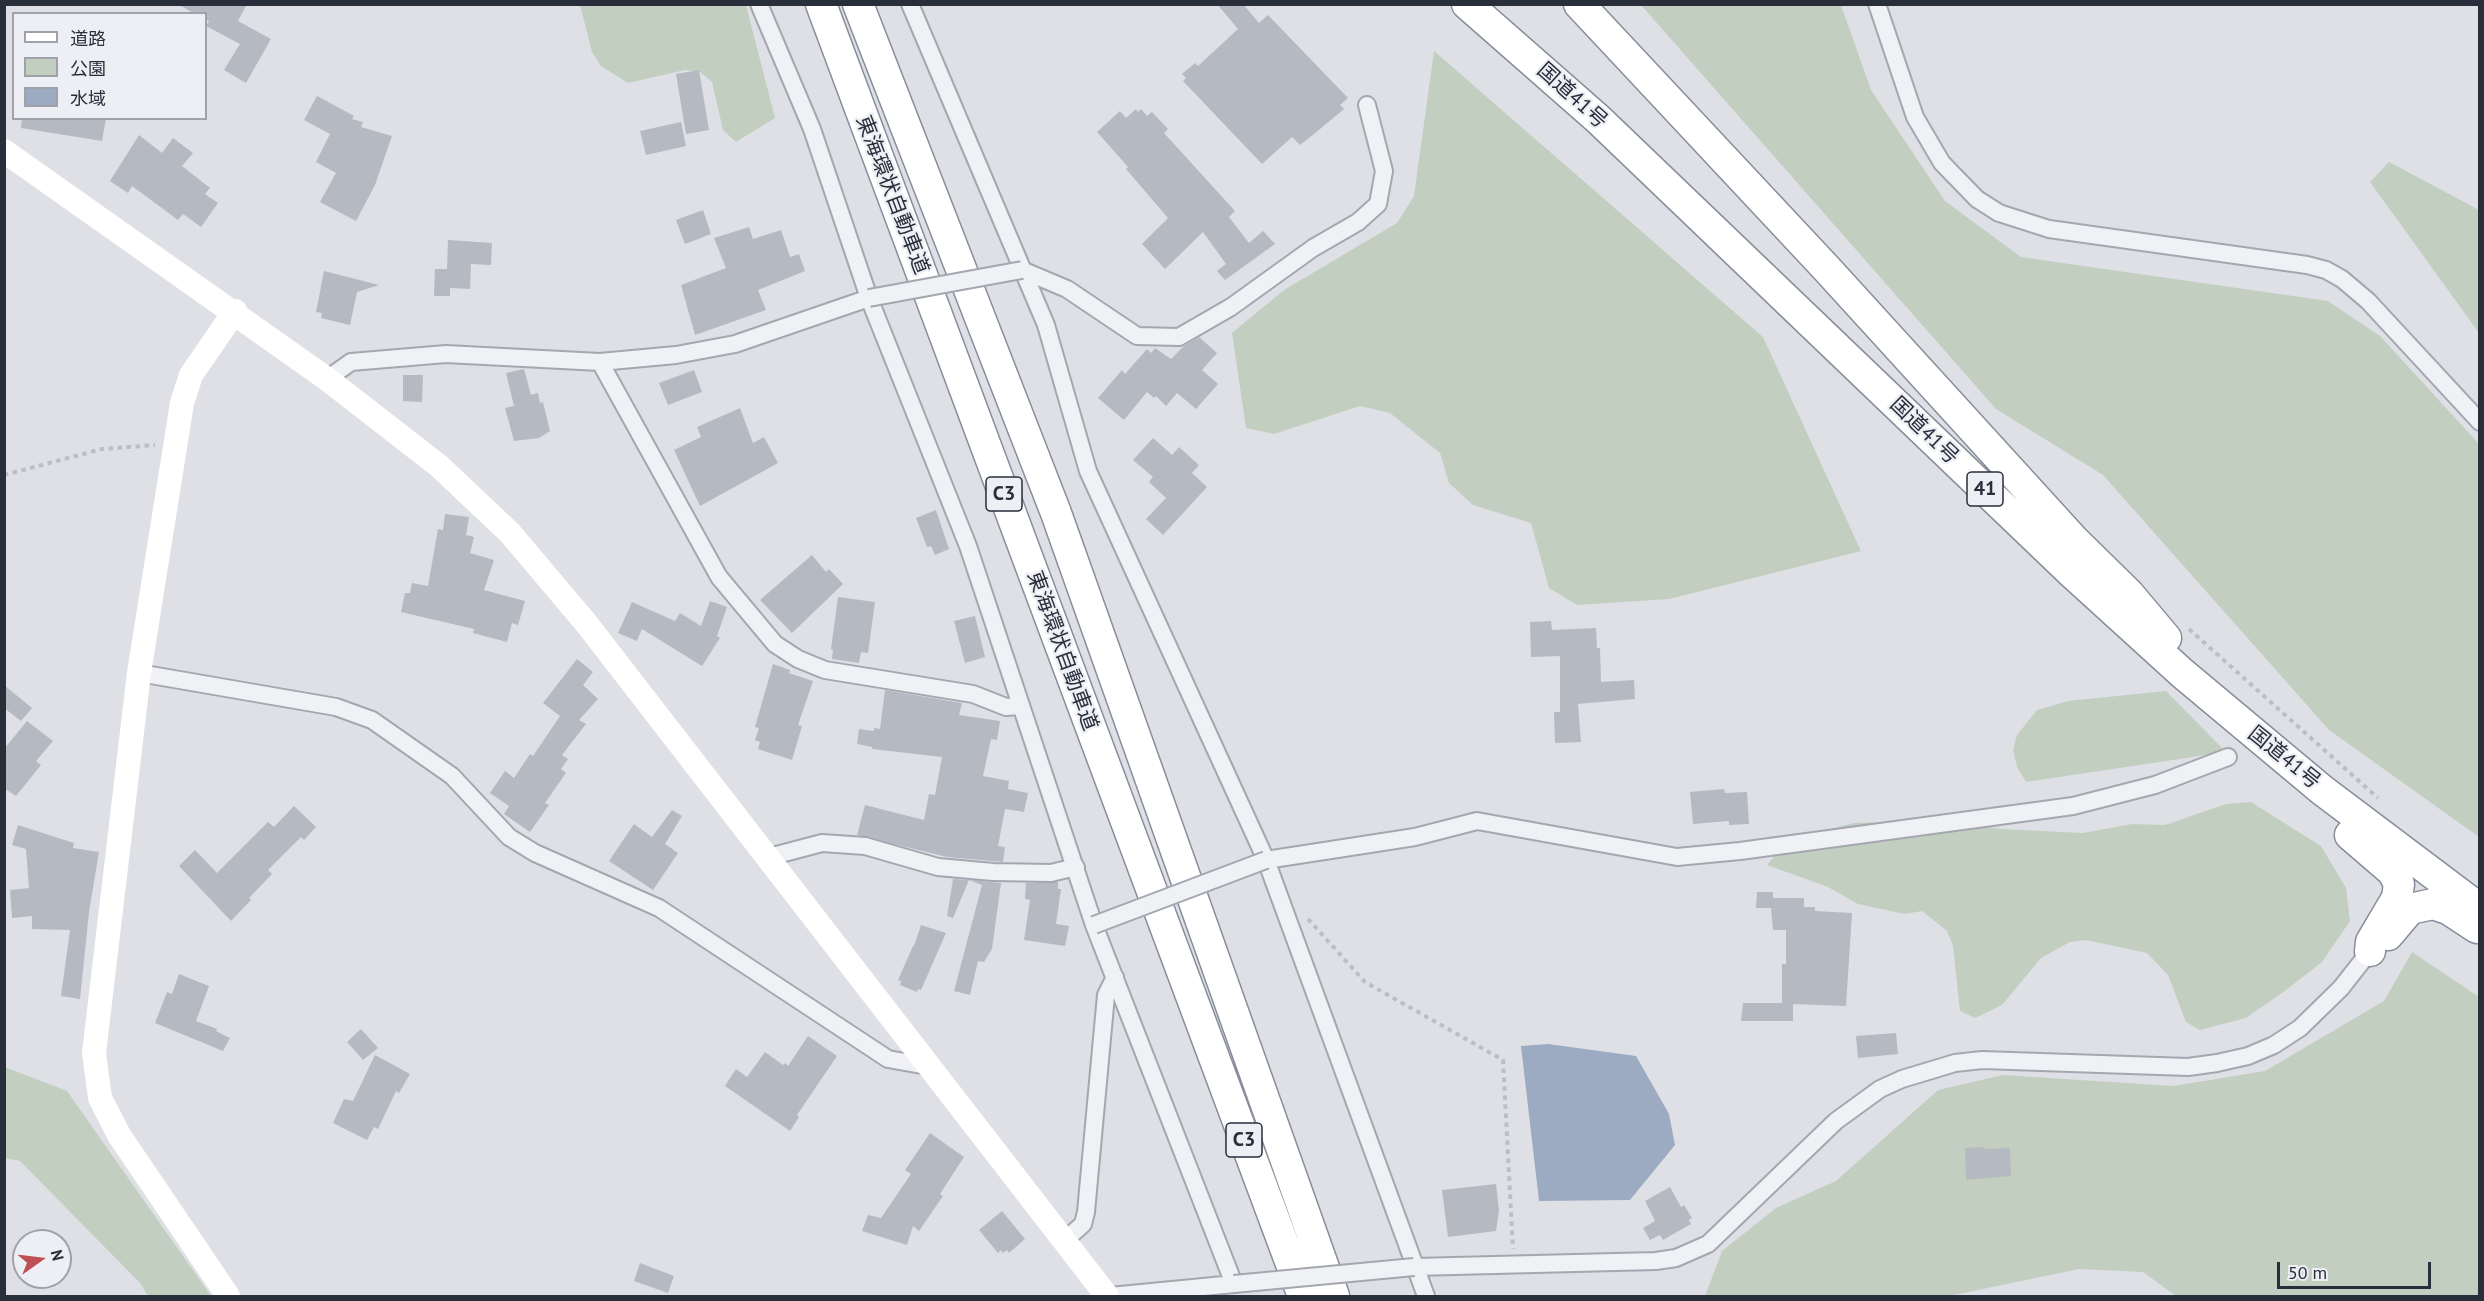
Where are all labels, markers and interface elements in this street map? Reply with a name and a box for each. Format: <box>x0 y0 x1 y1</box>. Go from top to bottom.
legend <box>12 12 207 120</box>
text: 道路 <box>70 27 106 50</box>
text: 公園 <box>70 57 106 80</box>
street label: 国道41号 <box>1532 58 1612 134</box>
text: 水域 <box>70 87 106 110</box>
street label: 東海環状自動車道 <box>850 112 934 278</box>
street label: 国道41号 <box>1884 392 1964 470</box>
road number: 41 <box>1967 472 2003 506</box>
road number: C3 <box>986 477 1022 511</box>
street label: 東海環状自動車道 <box>1021 568 1103 734</box>
street label: 国道41号 <box>2243 721 2325 795</box>
road number: C3 <box>1226 1123 1262 1157</box>
north arrow <box>12 1229 72 1289</box>
text: N <box>47 1248 68 1263</box>
scale bar <box>2280 1250 2434 1288</box>
text: 50 m <box>2288 1261 2327 1284</box>

